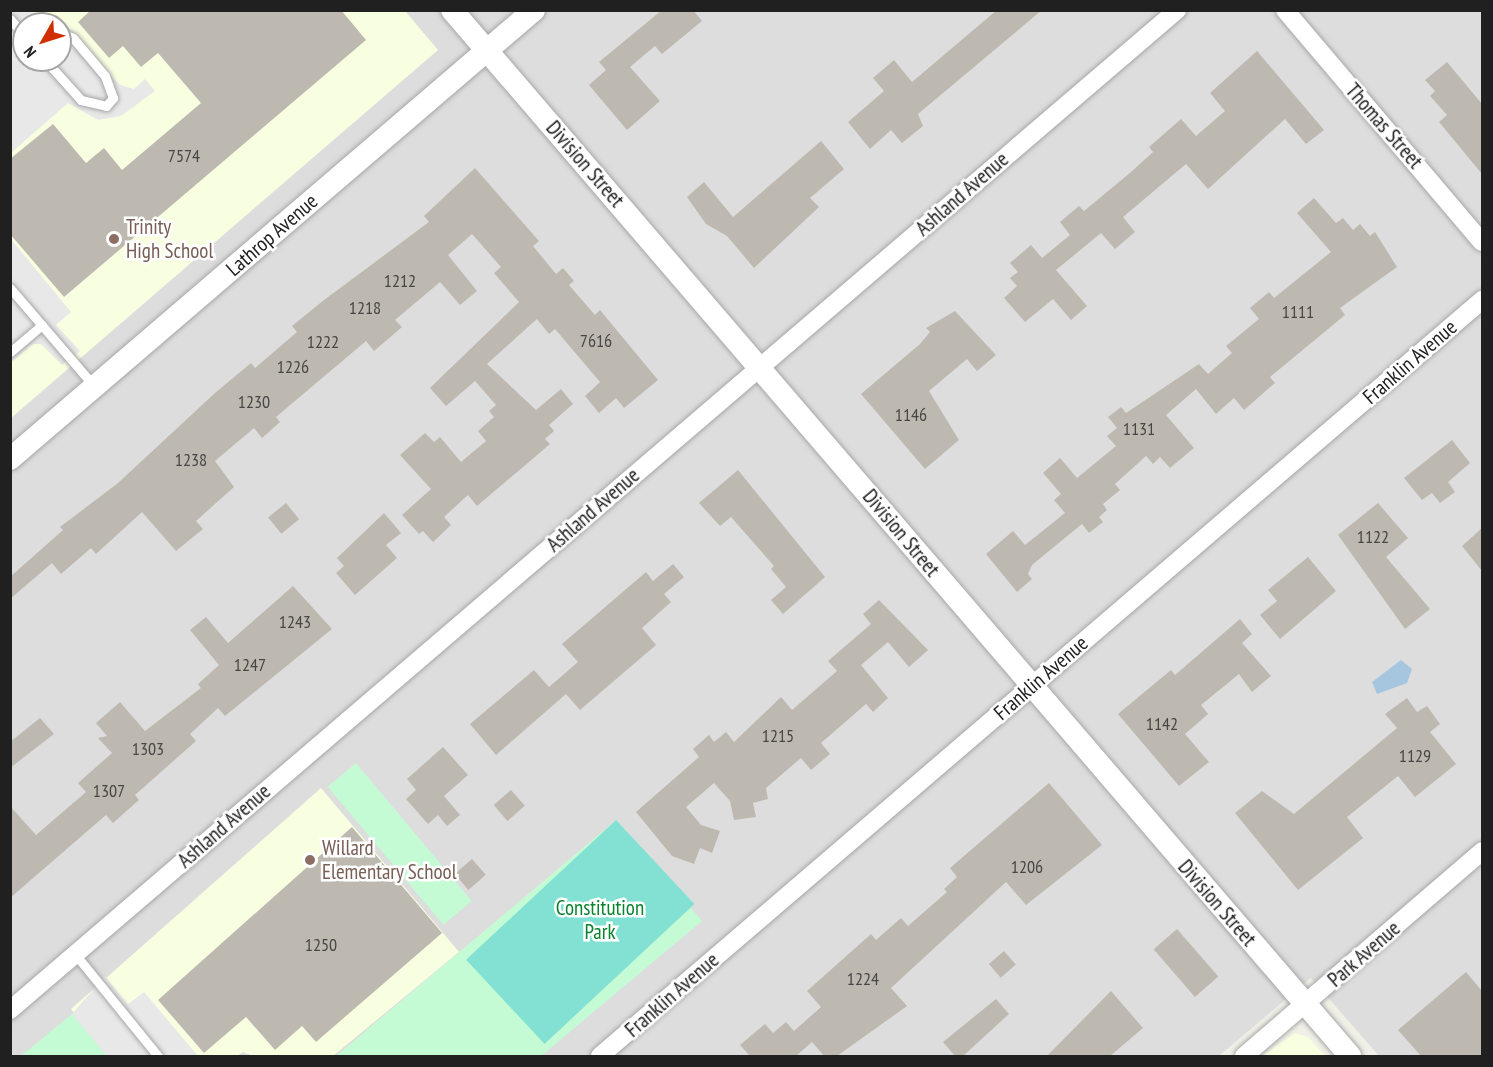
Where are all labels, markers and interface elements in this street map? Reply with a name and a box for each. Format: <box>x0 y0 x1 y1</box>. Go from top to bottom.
north arrow <box>12 12 72 72</box>
text: N <box>19 42 40 62</box>
street label: Thomas Street <box>1340 78 1428 174</box>
street label: Division Street <box>541 116 629 212</box>
house number: 7574 <box>168 145 200 167</box>
street label: Ashland Avenue <box>910 147 1014 241</box>
street label: Lathrop Avenue <box>221 188 323 282</box>
place label: Trinity High School <box>126 214 213 264</box>
marker: Trinity High School <box>107 232 121 246</box>
house number: 1212 <box>384 270 416 292</box>
house number: 1218 <box>349 297 381 319</box>
house number: 1111 <box>1282 301 1314 323</box>
street label: Franklin Avenue <box>1358 314 1462 410</box>
house number: 7616 <box>580 330 612 352</box>
house number: 1222 <box>307 331 339 353</box>
house number: 1226 <box>277 356 309 378</box>
house number: 1230 <box>238 391 270 413</box>
house number: 1146 <box>895 404 927 426</box>
house number: 1131 <box>1123 418 1155 440</box>
house number: 1238 <box>175 449 207 471</box>
street label: Ashland Avenue <box>541 463 645 557</box>
street label: Division Street <box>857 484 945 582</box>
house number: 1122 <box>1357 526 1389 548</box>
house number: 1243 <box>279 611 311 633</box>
street label: Franklin Avenue <box>989 630 1093 726</box>
house number: 1247 <box>234 654 266 676</box>
house number: 1142 <box>1146 713 1178 735</box>
house number: 1215 <box>762 725 794 747</box>
house number: 1303 <box>132 738 164 760</box>
house number: 1129 <box>1399 745 1431 767</box>
street label: Ashland Avenue <box>172 779 276 873</box>
house number: 1307 <box>93 780 125 802</box>
place label: Willard Elementary School <box>322 835 457 885</box>
marker: Willard Elementary School <box>303 853 317 867</box>
street label: Division Street <box>1173 855 1261 951</box>
house number: 1206 <box>1011 856 1043 878</box>
park label: Constitution Park <box>556 895 644 945</box>
street label: Park Avenue <box>1322 915 1406 993</box>
house number: 1250 <box>305 934 337 956</box>
street label: Franklin Avenue <box>620 947 724 1043</box>
house number: 1224 <box>847 968 879 990</box>

